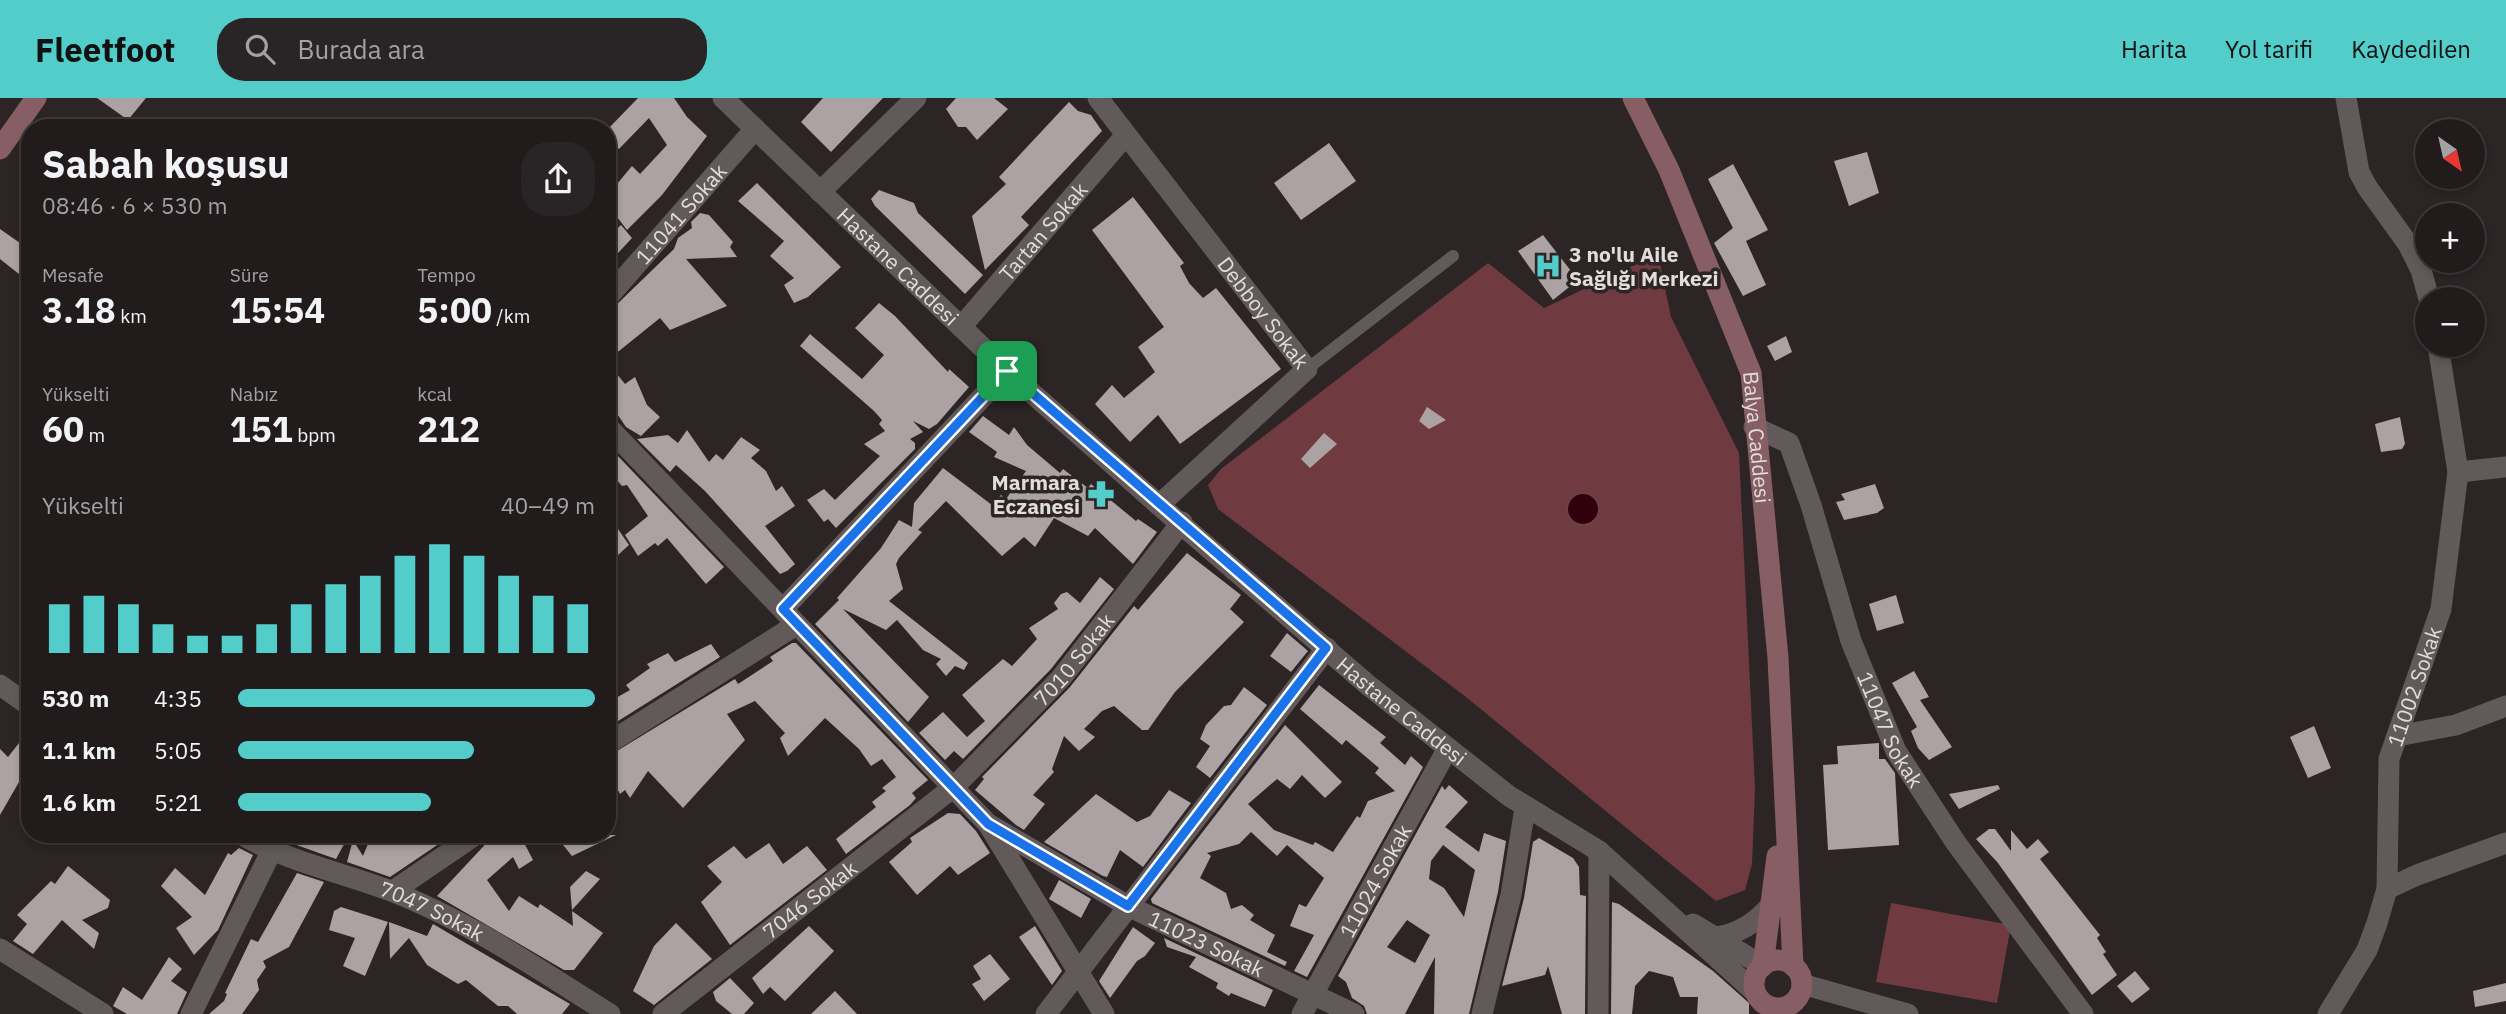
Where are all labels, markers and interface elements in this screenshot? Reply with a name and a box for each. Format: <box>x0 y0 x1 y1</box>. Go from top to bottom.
search box <box>217 18 707 81</box>
text: Fleetfoot <box>35 28 175 71</box>
icon: search <box>241 30 279 68</box>
text: Burada ara <box>297 32 425 66</box>
text: Harita <box>2121 33 2187 65</box>
text: Yol tarifi <box>2225 33 2313 65</box>
text: Kaydedilen <box>2351 33 2471 65</box>
north arrow <box>2415 119 2485 189</box>
map controls <box>2415 119 2485 357</box>
text: Sabah koşusu <box>42 139 290 188</box>
button: share <box>521 142 595 216</box>
street label: 11041 Sokak <box>629 157 733 270</box>
street label: Tartan Sokak <box>993 176 1094 287</box>
text: 08:46 · 6 × 530 m <box>42 190 228 220</box>
street label: Hastane Caddesi <box>831 201 965 332</box>
button: + <box>2415 203 2485 273</box>
place label: 3 no'lu Aile Sağlığı Merkezi <box>1569 240 1719 292</box>
street label: Debboy Sokak <box>1211 251 1316 374</box>
hospital icon: 3 no'lu Aile Sağlığı Merkezi <box>1533 251 1563 281</box>
text: Mesafe <box>42 263 104 287</box>
text: Süre <box>230 263 269 287</box>
text: Tempo <box>417 263 476 287</box>
text: 3.18 <box>42 287 116 333</box>
text: 15:54 <box>230 287 325 333</box>
text: 5:00 <box>417 287 492 333</box>
button: − <box>2415 287 2485 357</box>
text: km <box>116 304 147 328</box>
text: /km <box>492 304 530 328</box>
pin <box>977 341 1037 401</box>
icon: arrive <box>988 352 1026 390</box>
street label: Balya Caddesi <box>1737 370 1777 505</box>
text: Yükselti <box>42 382 110 406</box>
text: Nabız <box>230 382 278 406</box>
text: kcal <box>417 382 452 406</box>
text: 60 <box>42 406 84 452</box>
text: 151 <box>230 406 293 452</box>
text: 212 <box>417 406 480 452</box>
text: m <box>84 423 105 447</box>
text: bpm <box>293 423 336 447</box>
place label: Marmara Eczanesi <box>992 468 1080 520</box>
pharmacy icon: Marmara Eczanesi <box>1086 479 1116 509</box>
text: Yükselti <box>42 490 124 520</box>
text: 40–49 m <box>501 490 595 520</box>
street label: 7010 Sokak <box>1027 607 1120 712</box>
street label: 11002 Sokak <box>2380 623 2448 750</box>
street label: Hastane Caddesi <box>1331 650 1473 771</box>
street label: 11047 Sokak <box>1851 667 1930 793</box>
text: 530 m <box>42 683 109 713</box>
text: 4:35 <box>154 683 202 713</box>
text: 1.1 km <box>42 735 116 765</box>
text: 5:05 <box>154 735 202 765</box>
text: 1.6 km <box>42 787 116 817</box>
text: 5:21 <box>154 787 202 817</box>
street label: 11024 Sokak <box>1333 819 1418 942</box>
street label: 7046 Sokak <box>757 854 863 945</box>
street label: 7047 Sokak <box>376 874 489 948</box>
street label: 11023 Sokak <box>1144 904 1269 983</box>

